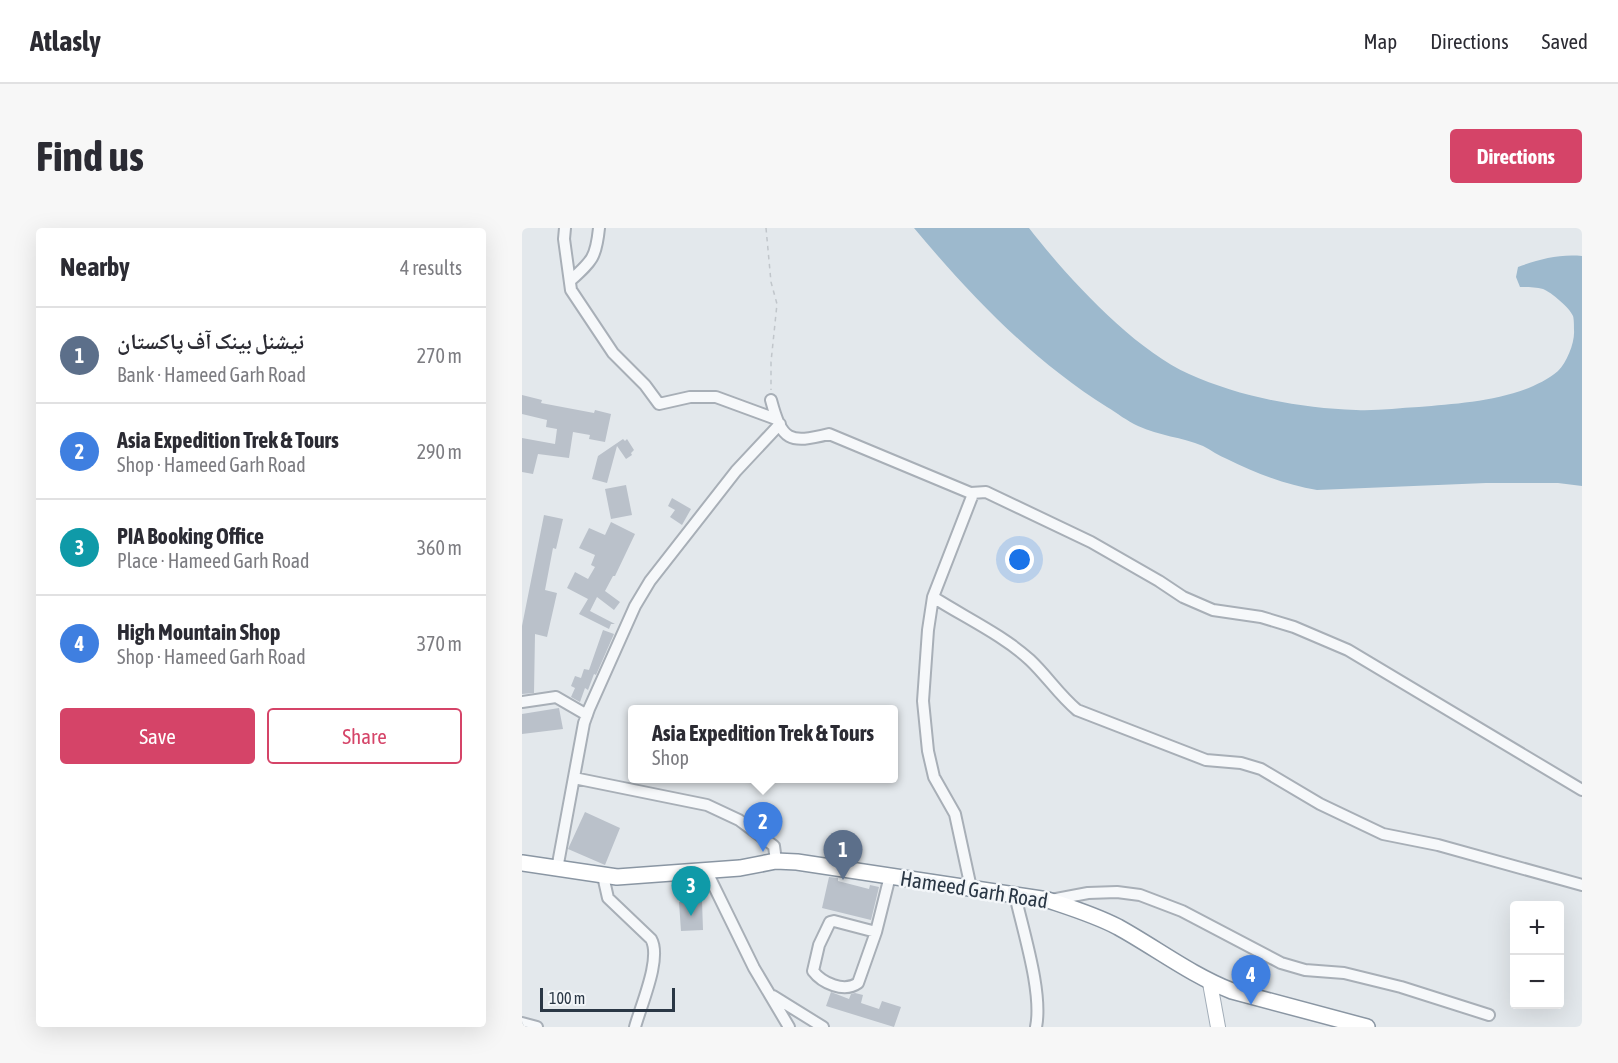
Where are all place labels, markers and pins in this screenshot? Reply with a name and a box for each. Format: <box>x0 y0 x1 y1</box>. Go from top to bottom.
pin: 2 <box>744 802 782 852</box>
pin: 1 <box>824 830 862 880</box>
pin: 3 <box>672 866 710 916</box>
pin: 4 <box>1232 956 1270 1005</box>

